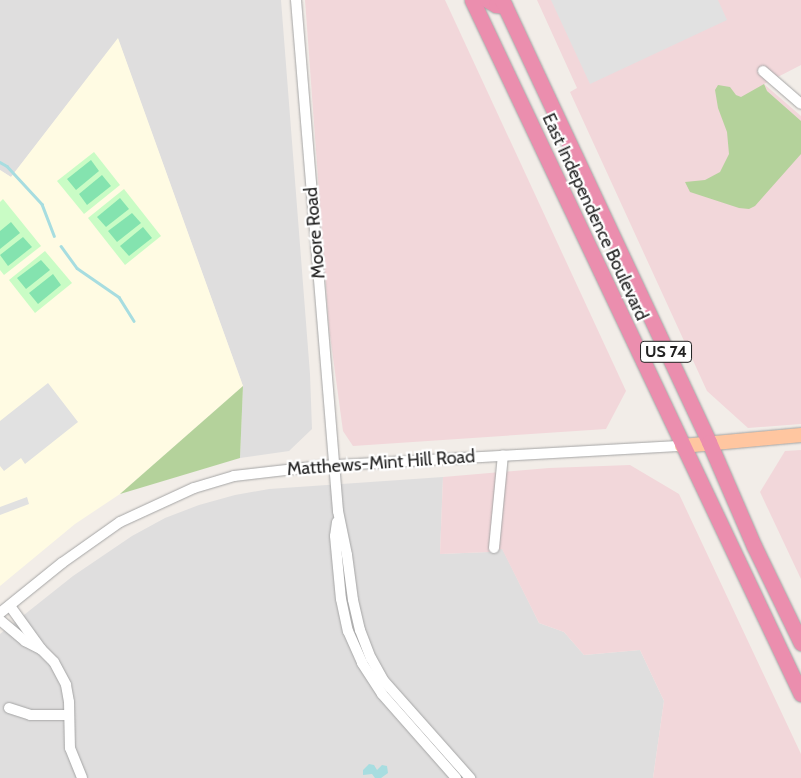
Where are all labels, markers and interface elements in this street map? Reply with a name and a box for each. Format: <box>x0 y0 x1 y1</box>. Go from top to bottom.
street label: East Independence Boulevard <box>537 110 653 324</box>
street label: Moore Road <box>300 186 330 280</box>
road number: US 74 <box>640 338 692 366</box>
street label: Matthews-Mint Hill Road <box>286 446 476 480</box>

